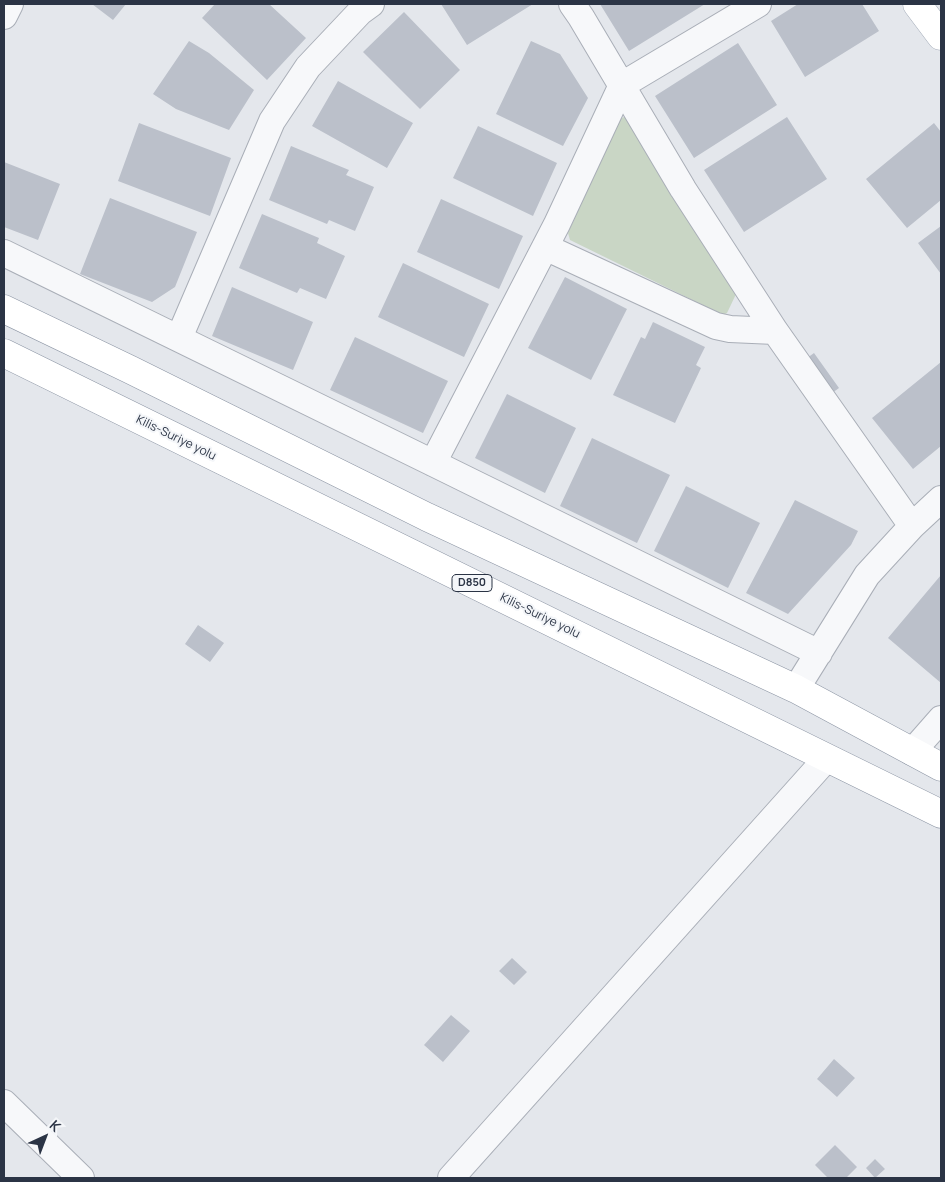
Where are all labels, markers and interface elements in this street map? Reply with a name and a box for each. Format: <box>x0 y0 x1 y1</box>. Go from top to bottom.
street label: Kilis-Suriye yolu <box>134 412 218 464</box>
road number: D850 <box>452 574 492 592</box>
street label: Kilis-Suriye yolu <box>498 590 582 642</box>
north arrow <box>20 1112 70 1162</box>
text: K <box>46 1116 65 1136</box>

